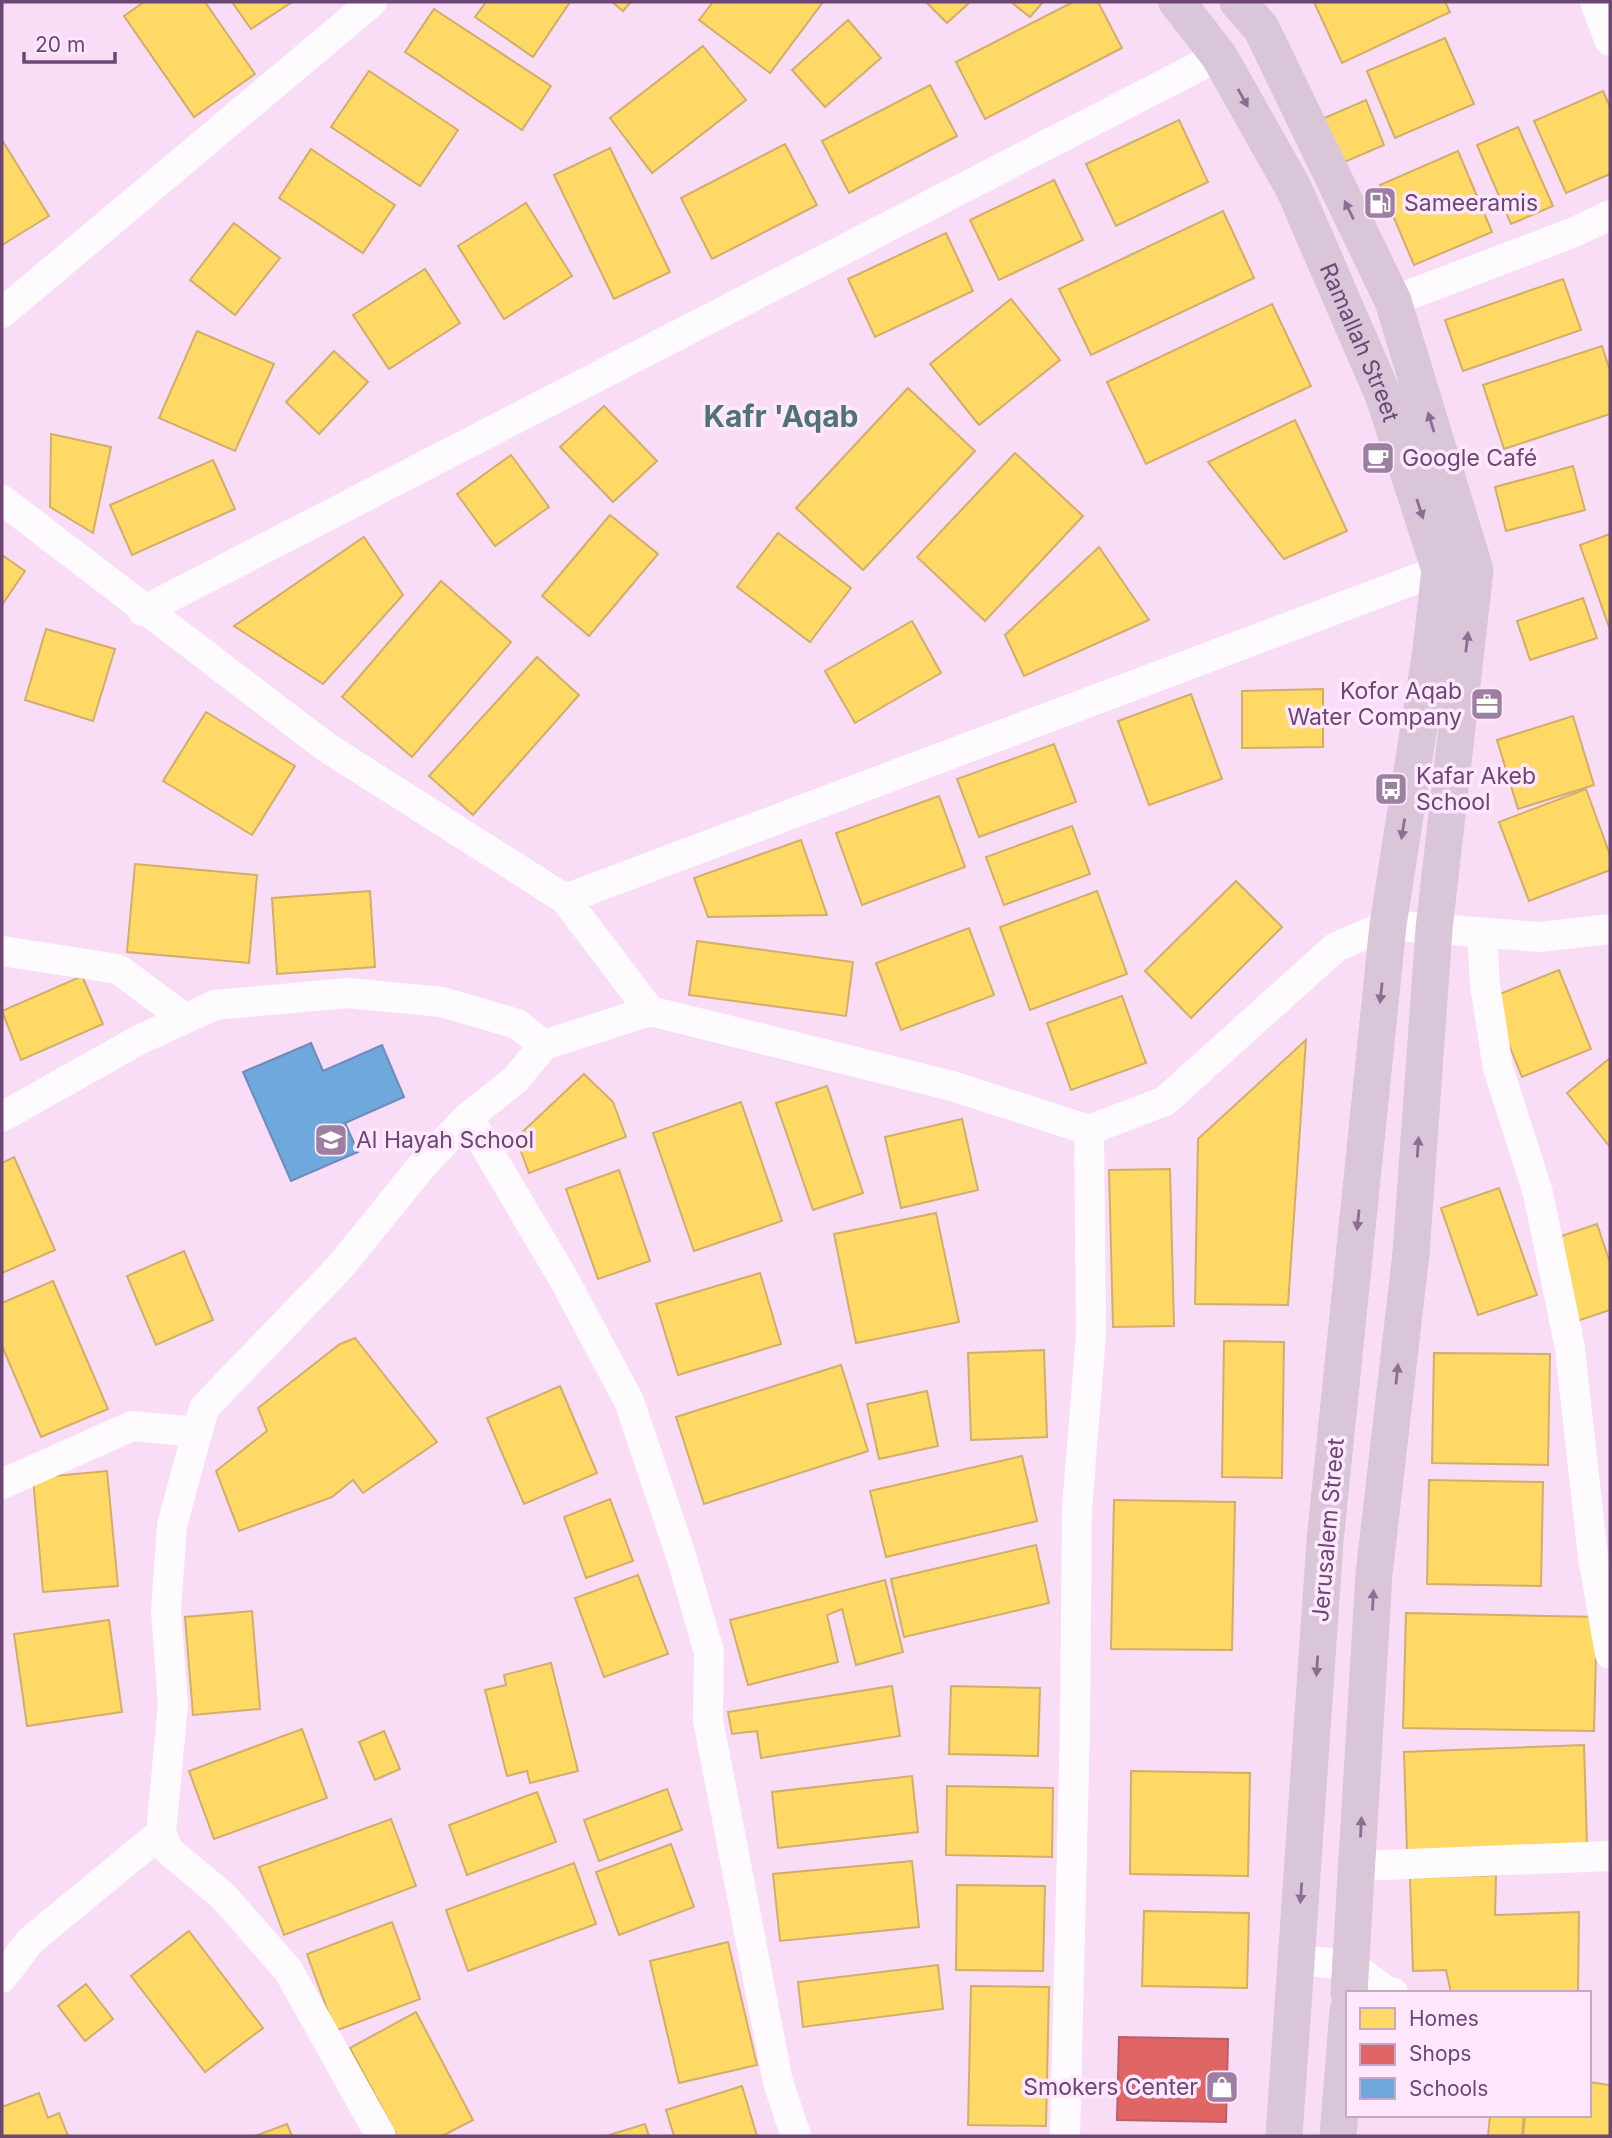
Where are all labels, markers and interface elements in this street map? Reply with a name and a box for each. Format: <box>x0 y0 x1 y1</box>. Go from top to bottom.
scale bar <box>24 21 116 65</box>
text: 20 m <box>35 32 85 57</box>
one-way arrow <box>1237 89 1249 108</box>
fuel station icon: Sameeramis <box>1361 184 1399 222</box>
place label: Sameeramis <box>1404 189 1538 217</box>
one-way arrow <box>1343 200 1355 220</box>
street label: Ramallah Street <box>1314 259 1405 426</box>
district label: Kafr 'Aqab <box>704 398 859 434</box>
one-way arrow <box>1425 411 1435 432</box>
cafe icon: Google Café <box>1359 439 1397 477</box>
place label: Google Café <box>1402 444 1537 472</box>
one-way arrow <box>1415 498 1426 519</box>
one-way arrow <box>1462 631 1473 653</box>
place label: Kofor Aqab Water Company <box>1288 677 1462 731</box>
office icon: Kofor Aqab Water Company <box>1468 685 1506 723</box>
place label: Kafar Akeb School <box>1416 762 1536 816</box>
bus stop icon: Kafar Akeb School <box>1372 770 1410 808</box>
one-way arrow <box>1397 818 1408 840</box>
one-way arrow <box>1375 983 1386 1005</box>
school or university icon: Al Hayah School <box>312 1121 350 1159</box>
place label: Al Hayah School <box>356 1126 534 1154</box>
one-way arrow <box>1413 1136 1424 1158</box>
one-way arrow <box>1352 1209 1363 1231</box>
one-way arrow <box>1392 1362 1403 1384</box>
street label: Jerusalem Street <box>1306 1436 1350 1623</box>
one-way arrow <box>1368 1589 1379 1611</box>
one-way arrow <box>1311 1655 1322 1677</box>
one-way arrow <box>1355 1816 1366 1838</box>
one-way arrow <box>1295 1882 1306 1904</box>
legend <box>1346 1991 1591 2117</box>
text: Homes <box>1409 2006 1479 2031</box>
text: Shops <box>1409 2041 1471 2066</box>
shop icon: Smokers Center <box>1203 2068 1241 2106</box>
place label: Smokers Center <box>1023 2073 1198 2101</box>
text: Schools <box>1409 2076 1488 2101</box>

